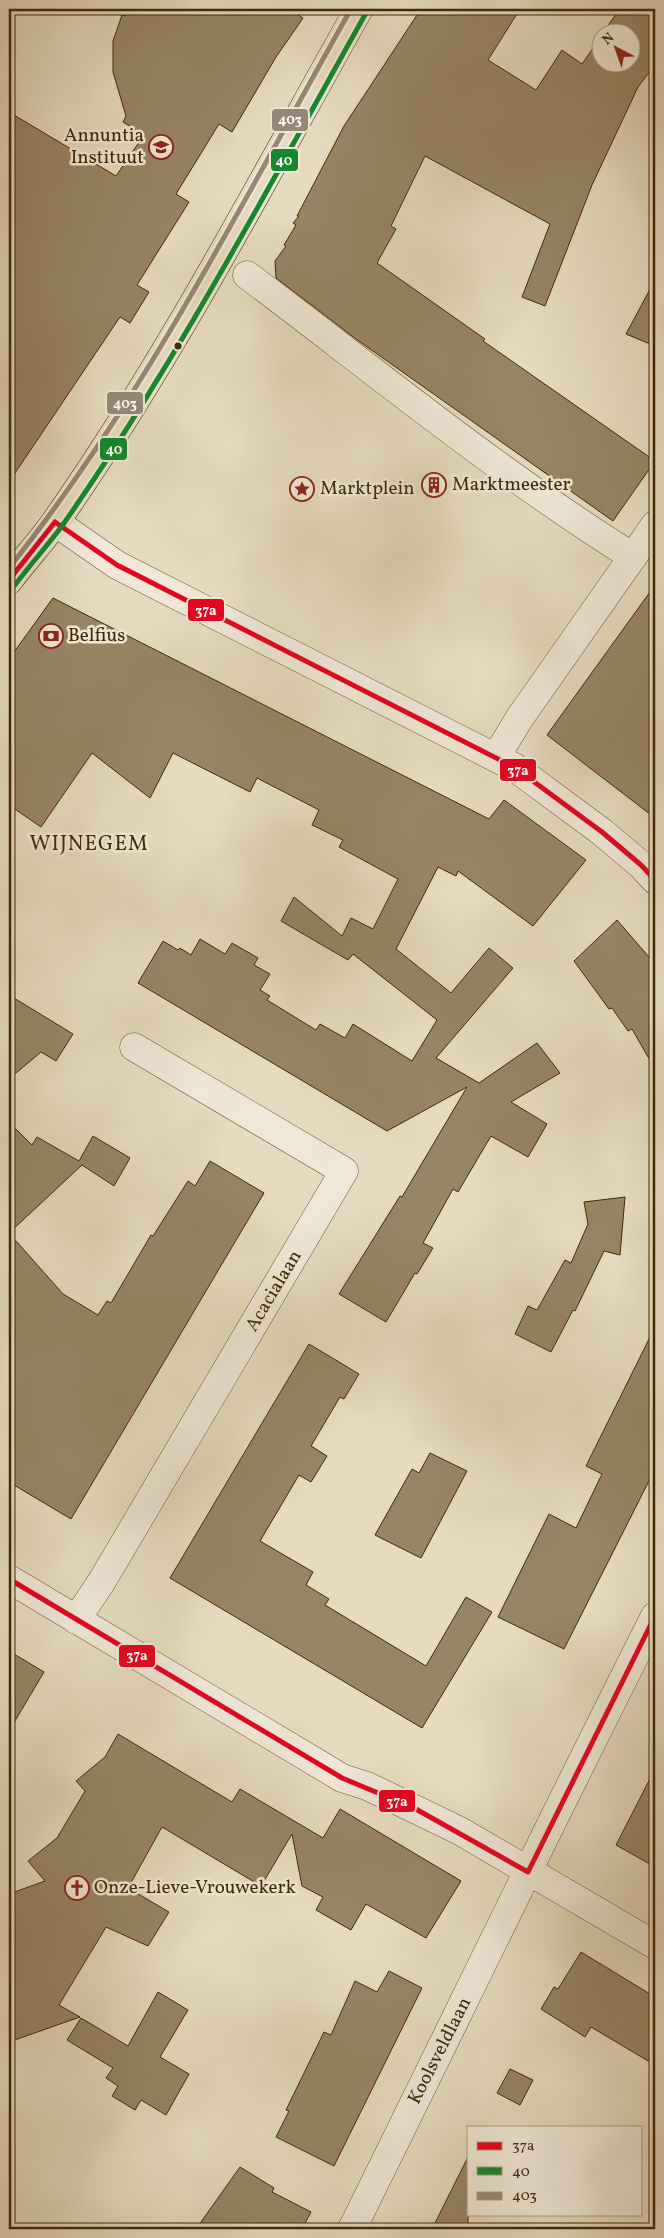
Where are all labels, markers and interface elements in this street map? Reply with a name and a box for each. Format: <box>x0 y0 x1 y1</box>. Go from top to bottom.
north arrow <box>592 22 642 72</box>
text: N <box>598 29 619 50</box>
line badge: 403 <box>271 108 309 132</box>
text: 403 <box>278 111 302 130</box>
place label: Annuntia Instituut <box>64 123 144 171</box>
school or university icon: Annuntia Instituut <box>148 134 174 160</box>
line badge: 40 <box>270 148 299 172</box>
text: 40 <box>276 152 293 171</box>
unlabelled marker <box>173 341 183 351</box>
line badge: 403 <box>106 391 144 415</box>
text: 403 <box>113 395 137 414</box>
line badge: 40 <box>99 437 128 461</box>
text: 40 <box>106 441 123 460</box>
building icon: Marktmeester <box>421 472 447 498</box>
place label: Marktmeester <box>452 472 571 498</box>
place icon: Marktplein <box>289 476 315 502</box>
place label: Marktplein <box>320 476 415 502</box>
line badge: 37a <box>187 598 225 622</box>
text: 37a <box>195 602 217 621</box>
bank icon: Belfius <box>38 623 64 649</box>
place label: Belfius <box>68 623 125 649</box>
line badge: 37a <box>499 758 537 782</box>
text: 37a <box>507 762 529 781</box>
district label: WIJNEGEM <box>29 830 149 859</box>
street label: Acacialaan <box>240 1245 308 1337</box>
line badge: 37a <box>118 1644 156 1668</box>
text: 37a <box>126 1647 148 1666</box>
line badge: 37a <box>378 1789 416 1813</box>
text: 37a <box>386 1793 408 1812</box>
church icon: Onze-Lieve-Vrouwekerk <box>64 1875 90 1901</box>
place label: Onze-Lieve-Vrouwekerk <box>94 1875 296 1901</box>
street label: Koolsveldlaan <box>402 1993 478 2109</box>
legend <box>467 2126 642 2216</box>
text: 37a <box>512 2136 534 2157</box>
text: 40 <box>512 2162 530 2183</box>
text: 403 <box>512 2186 537 2207</box>

